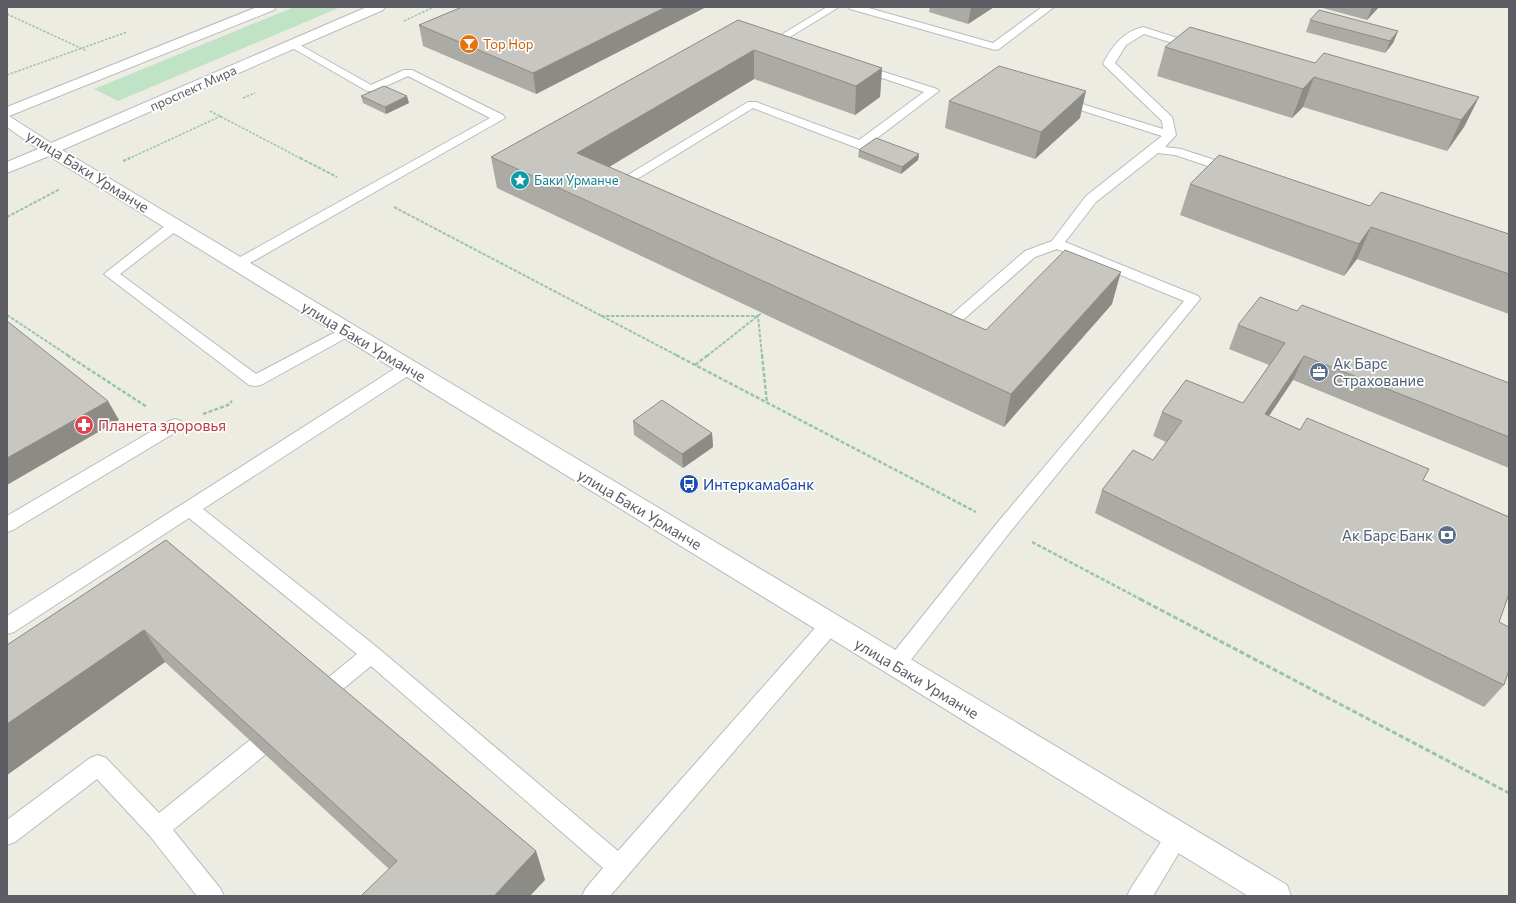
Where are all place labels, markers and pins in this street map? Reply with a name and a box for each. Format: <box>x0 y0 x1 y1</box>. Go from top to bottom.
bar icon: Top Hop <box>458 33 480 55</box>
place label: Top Hop <box>483 36 534 52</box>
place icon: Баки Урманче <box>509 169 531 191</box>
place label: Баки Урманче <box>534 172 619 188</box>
place label: Ак Барс Страхование <box>1333 354 1424 389</box>
office icon: Ак Барс Страхование <box>1308 361 1330 383</box>
pharmacy icon: Планета здоровья <box>73 414 95 436</box>
place label: Планета здоровья <box>98 416 226 434</box>
bus stop icon: Интеркамабанк <box>678 473 700 495</box>
place label: Интеркамабанк <box>703 475 814 493</box>
bank icon: Ак Барс Банк <box>1436 524 1458 546</box>
place label: Ак Барс Банк <box>1342 526 1433 544</box>

